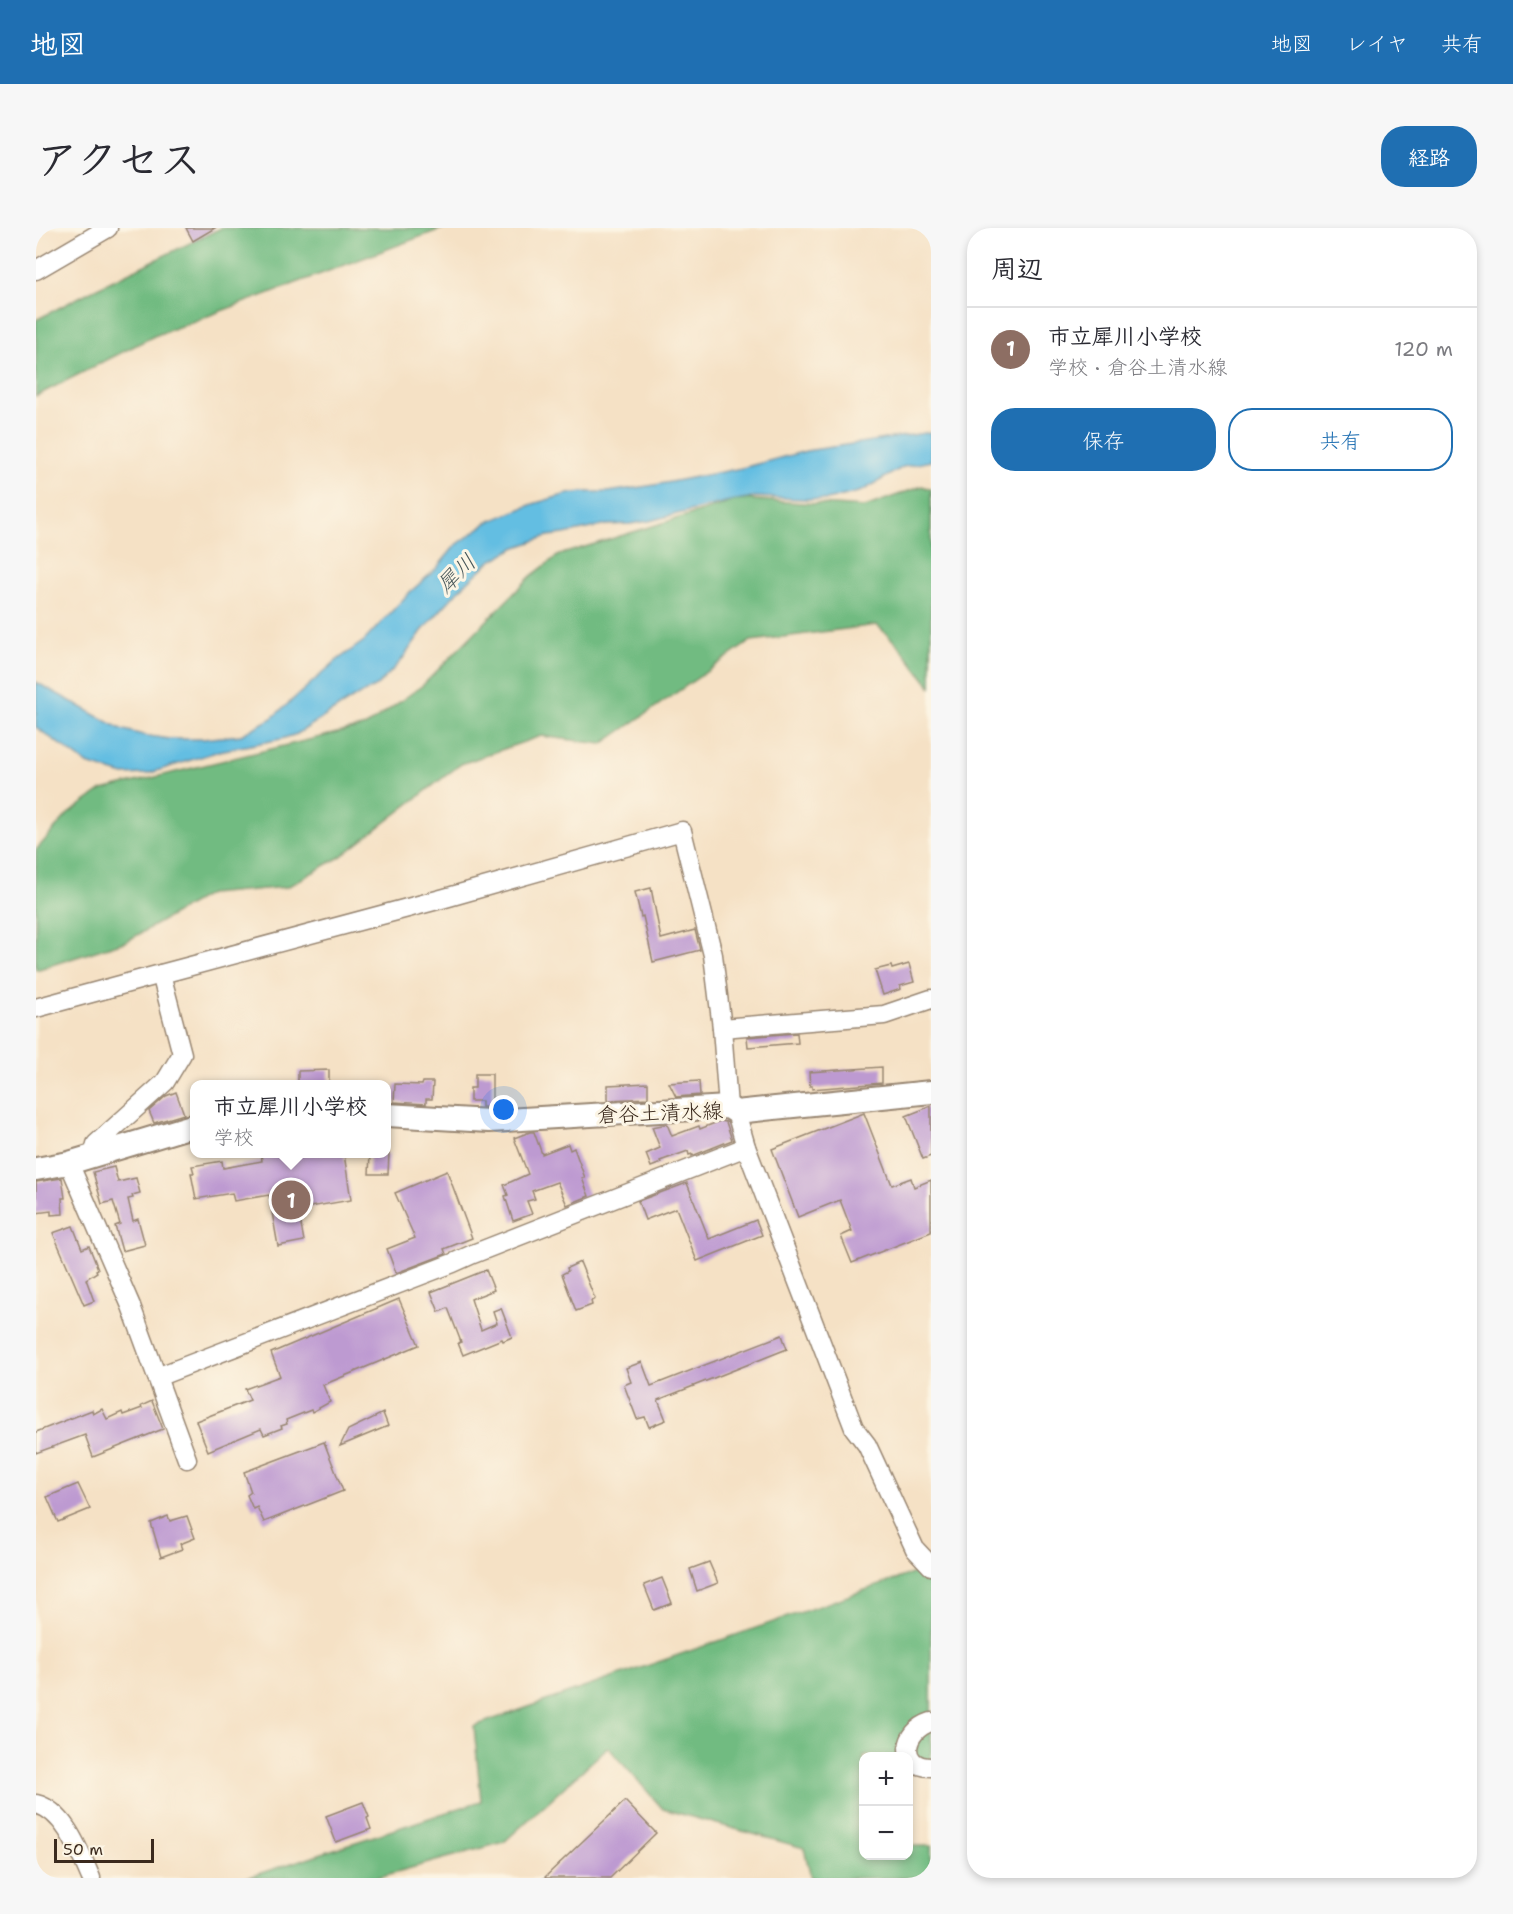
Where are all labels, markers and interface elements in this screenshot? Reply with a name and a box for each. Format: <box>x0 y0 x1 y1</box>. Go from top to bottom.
text: 地図 <box>30 25 86 63</box>
text: 地図 <box>1271 30 1313 58</box>
text: レイヤ <box>1346 30 1408 58</box>
text: 共有 <box>1441 30 1483 58</box>
button: 経路 <box>1381 126 1477 187</box>
text: アクセス <box>36 131 201 187</box>
text: 周辺 <box>991 251 1043 286</box>
text: 市立犀川小学校 <box>1048 322 1202 351</box>
text: 1 <box>1006 336 1015 362</box>
text: 120 m <box>1394 336 1453 362</box>
text: 学校 · 倉谷土清水線 <box>1048 354 1227 380</box>
button: 保存 <box>991 408 1216 471</box>
button: 共有 <box>1228 408 1453 471</box>
water label: 犀川 <box>430 548 482 599</box>
popup <box>190 1080 391 1158</box>
text: 市立犀川小学校 <box>213 1092 368 1121</box>
your location <box>489 1095 518 1124</box>
street label: 倉谷土清水線 <box>597 1097 723 1129</box>
text: 学校 <box>213 1124 253 1150</box>
pin: 1 <box>272 1178 310 1222</box>
map controls <box>859 1752 913 1860</box>
button: + <box>859 1752 913 1806</box>
button: − <box>859 1806 913 1860</box>
scale bar <box>54 1836 154 1864</box>
text: 50 m <box>63 1839 103 1860</box>

